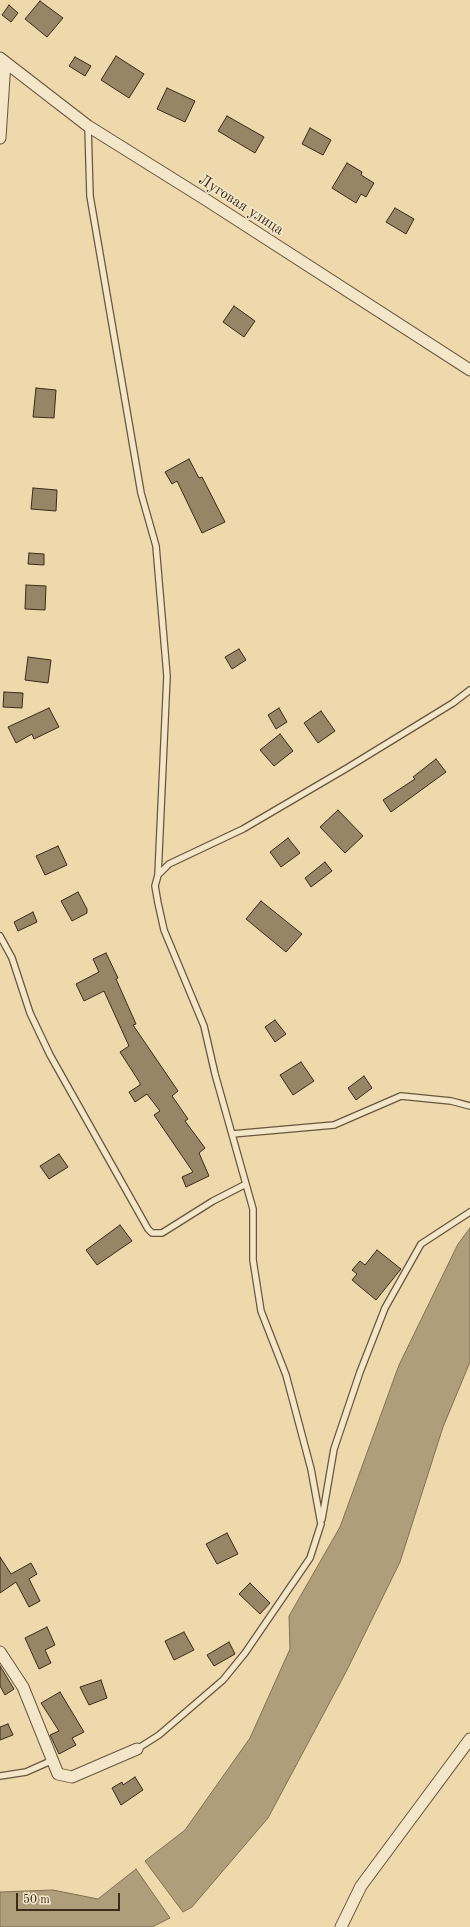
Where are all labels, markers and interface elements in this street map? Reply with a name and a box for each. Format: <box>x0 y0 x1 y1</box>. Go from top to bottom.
street label: Луговая улица <box>195 171 287 239</box>
scale bar <box>18 1885 122 1911</box>
text: 50 m <box>23 1894 50 1906</box>

